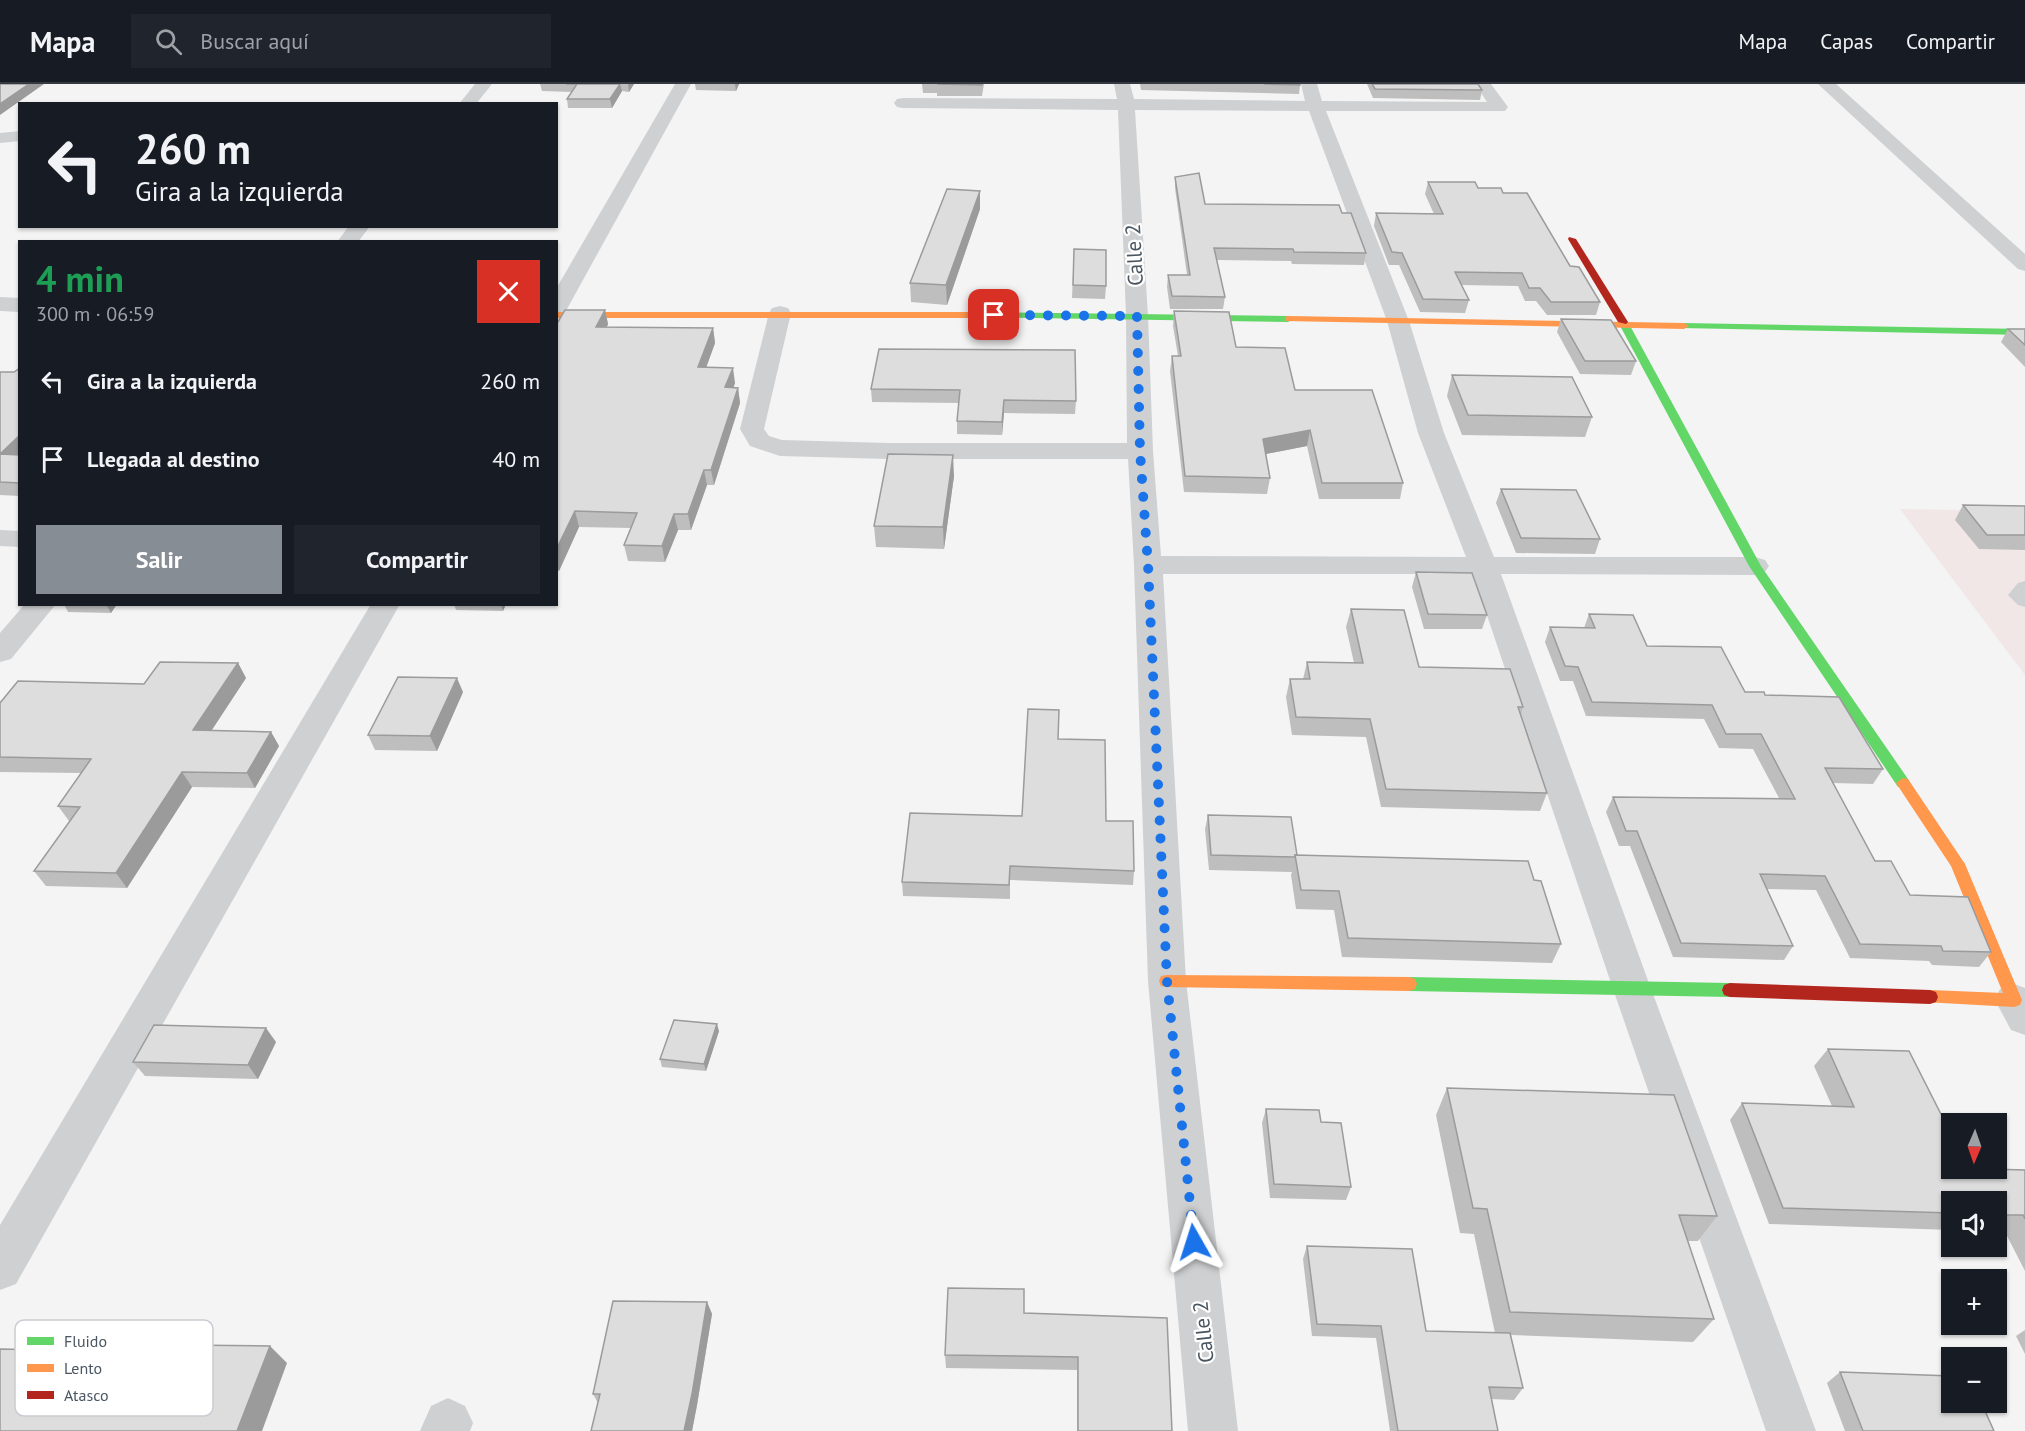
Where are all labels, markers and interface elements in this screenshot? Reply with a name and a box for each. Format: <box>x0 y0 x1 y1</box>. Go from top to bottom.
search box <box>131 14 551 68</box>
text: Mapa <box>30 23 95 60</box>
icon: search <box>152 25 185 58</box>
text: Buscar aquí <box>200 27 309 55</box>
text: Mapa <box>1739 28 1787 55</box>
text: Capas <box>1820 28 1873 55</box>
text: Compartir <box>1906 28 1995 55</box>
text: 260 m <box>135 121 251 176</box>
icon: left <box>36 126 114 204</box>
text: Gira a la izquierda <box>135 174 344 208</box>
street label: Calle 2 <box>1119 223 1149 287</box>
text: 4 min <box>36 255 124 302</box>
button: close <box>477 260 540 323</box>
pin <box>968 289 1019 340</box>
icon: arrive <box>977 298 1010 331</box>
text: 300 m · 06:59 <box>36 301 154 327</box>
icon: left <box>36 365 69 398</box>
text: Gira a la izquierda <box>87 367 257 395</box>
text: 260 m <box>480 367 540 395</box>
icon: arrive <box>36 443 69 476</box>
text: Llegada al destino <box>87 445 260 473</box>
text: 40 m <box>492 445 540 473</box>
button: Salir <box>36 525 282 594</box>
button: Compartir <box>294 525 540 594</box>
north arrow <box>1941 1113 2007 1179</box>
map controls <box>1941 1113 2007 1413</box>
button: sound <box>1941 1191 2007 1257</box>
position arrow <box>1162 1210 1226 1274</box>
button: + <box>1941 1269 2007 1335</box>
street label: Calle 2 <box>1186 1300 1220 1364</box>
legend <box>15 1320 213 1416</box>
text: Fluido <box>64 1331 107 1351</box>
button: − <box>1941 1347 2007 1413</box>
text: Lento <box>64 1358 102 1378</box>
text: Atasco <box>64 1385 109 1405</box>

